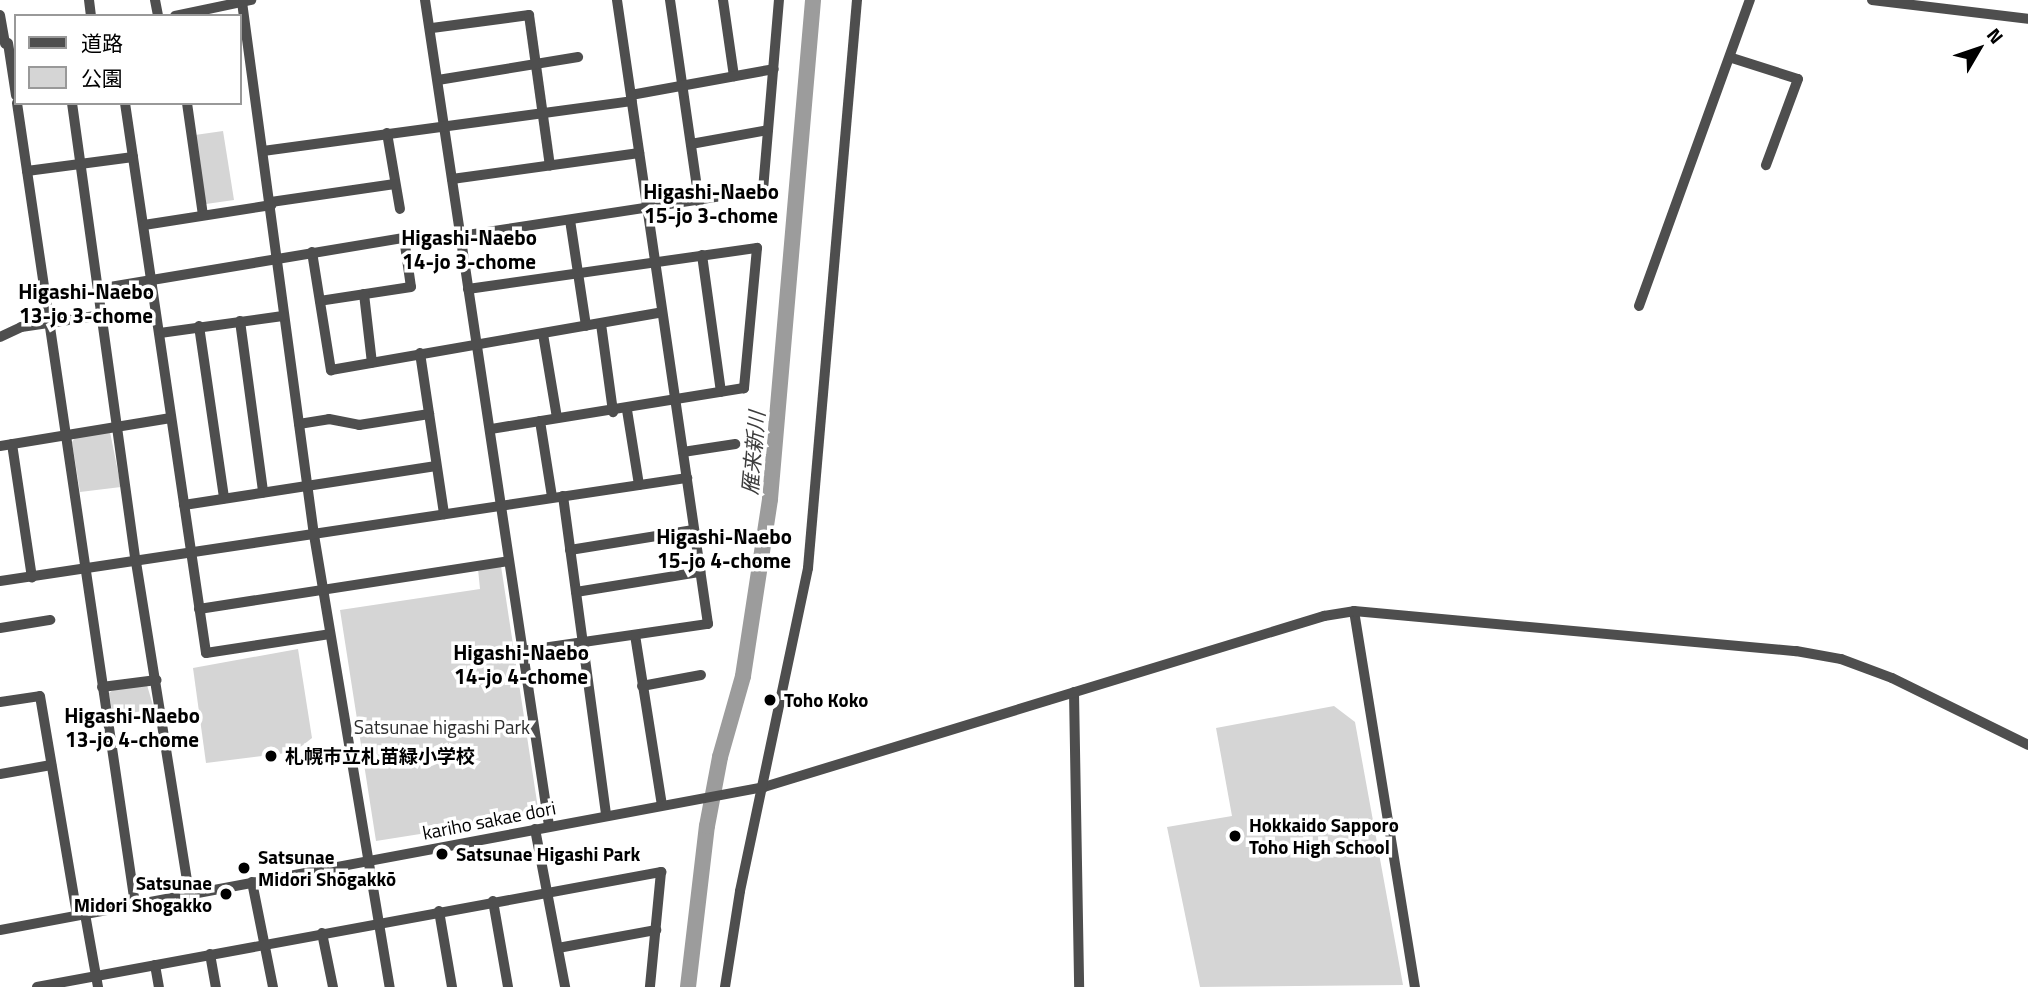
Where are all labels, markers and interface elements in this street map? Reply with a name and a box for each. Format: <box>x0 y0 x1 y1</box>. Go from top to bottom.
legend <box>14 14 242 105</box>
north arrow <box>1944 14 2014 84</box>
text: N <box>1980 21 2011 50</box>
text: 道路 <box>81 27 123 59</box>
text: 公園 <box>81 62 123 94</box>
district label: Higashi-Naebo 15-jo 3-chome <box>643 178 779 228</box>
district label: Higashi-Naebo 14-jo 3-chome <box>401 224 537 274</box>
district label: Higashi-Naebo 13-jo 3-chome <box>18 278 154 328</box>
water label: 雁来新川 <box>737 410 769 496</box>
district label: Higashi-Naebo 15-jo 4-chome <box>656 523 792 573</box>
district label: Higashi-Naebo 14-jo 4-chome <box>453 639 589 689</box>
place label: Toho Koko <box>784 689 868 711</box>
marker: Toho Koko <box>762 692 778 708</box>
district label: Higashi-Naebo 13-jo 4-chome <box>64 702 200 752</box>
park label: Satsunae higashi Park <box>354 716 530 738</box>
place label: 札幌市立札苗緑小学校 <box>285 745 475 767</box>
marker: 札幌市立札苗緑小学校 <box>263 748 279 764</box>
street label: kariho sakae dori <box>420 796 558 844</box>
place label: Hokkaido Sapporo Toho High School <box>1249 814 1399 858</box>
marker: Hokkaido Sapporo Toho High School <box>1227 828 1243 844</box>
place label: Satsunae Higashi Park <box>456 843 640 865</box>
place label: Satsunae Midori Shōgakkō <box>258 846 396 890</box>
marker: Satsunae Higashi Park <box>434 846 450 862</box>
marker: Satsunae Midori Shōgakkō <box>236 860 252 876</box>
place label: Satsunae Midori Shogakko <box>74 872 212 916</box>
marker: Satsunae Midori Shogakko <box>218 886 234 902</box>

